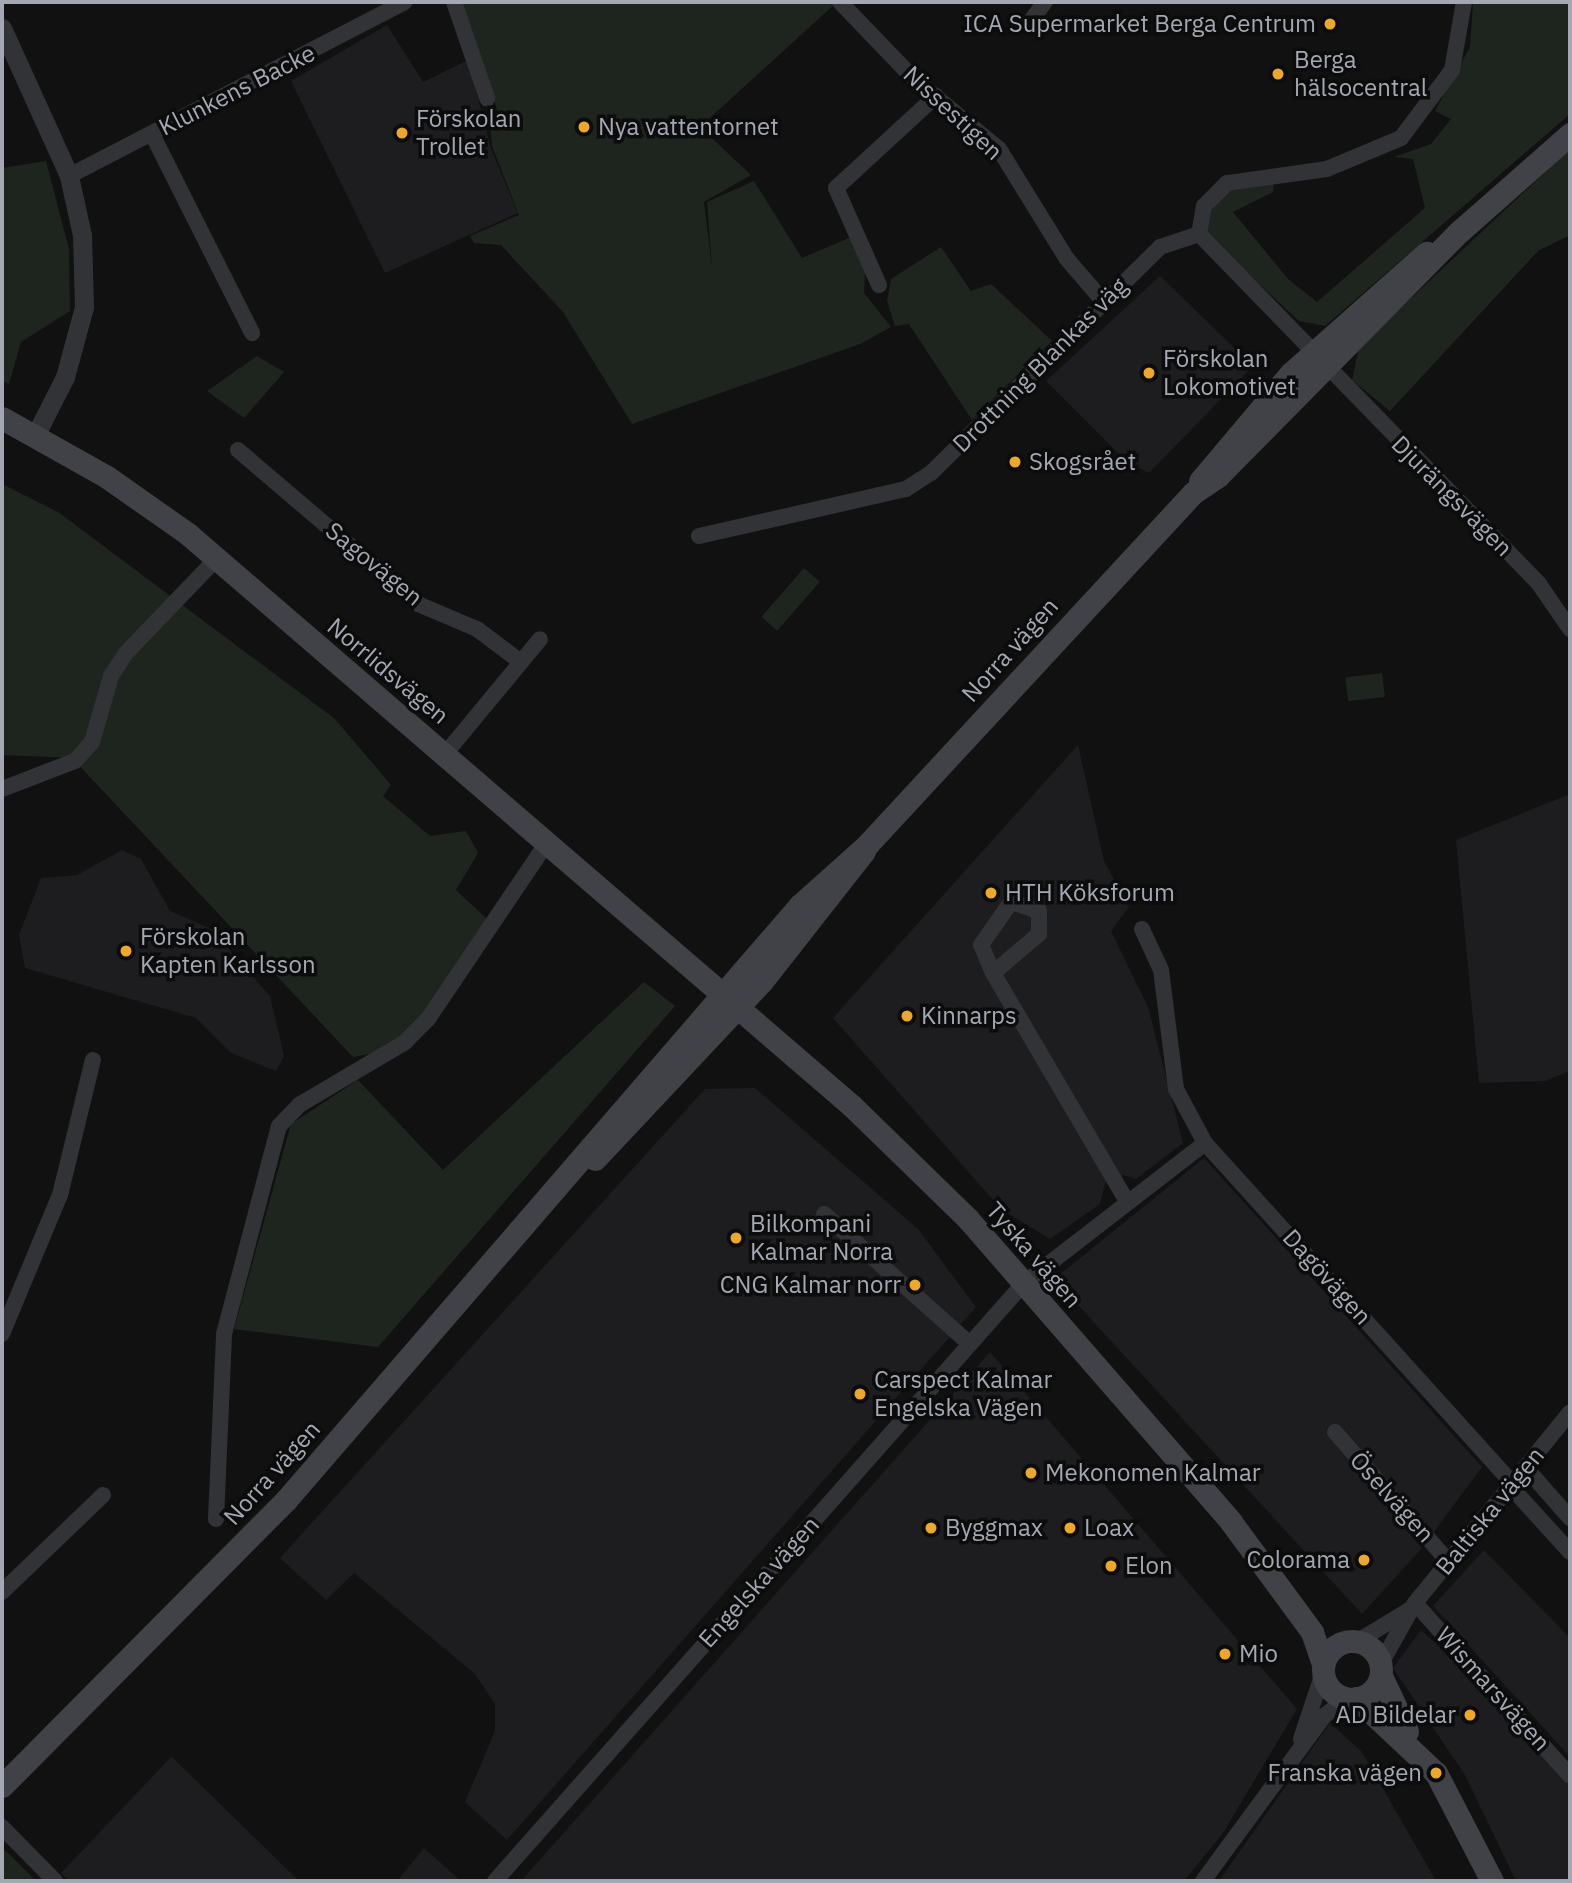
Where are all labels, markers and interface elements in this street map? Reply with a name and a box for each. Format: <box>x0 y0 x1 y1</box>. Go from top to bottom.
place label: ICA Supermarket Berga Centrum <box>963 10 1316 38</box>
marker: ICA Supermarket Berga Centrum <box>1322 16 1338 32</box>
street label: Klunkens Backe <box>154 38 320 142</box>
place label: Berga hälsocentral <box>1294 46 1427 102</box>
street label: Nissestigen <box>898 60 1008 166</box>
marker: Berga hälsocentral <box>1268 64 1288 84</box>
place label: Förskolan Trollet <box>416 105 521 161</box>
place label: Nya vattentornet <box>598 113 779 141</box>
marker: Nya vattentornet <box>576 119 592 135</box>
marker: Förskolan Trollet <box>394 125 410 141</box>
street label: Drottning Blankas väg <box>947 272 1133 458</box>
place label: Förskolan Lokomotivet <box>1163 345 1296 401</box>
marker: Förskolan Lokomotivet <box>1141 365 1157 381</box>
street label: Djurängsvägen <box>1386 430 1518 562</box>
place label: Skogsrået <box>1029 448 1136 476</box>
marker: Skogsrået <box>1007 454 1023 470</box>
street label: Sagovägen <box>320 516 428 612</box>
street label: Norra vägen <box>956 592 1064 708</box>
street label: Norrlidsvägen <box>321 612 455 730</box>
place label: HTH Köksforum <box>1005 879 1175 907</box>
marker: HTH Köksforum <box>983 885 999 901</box>
place label: Förskolan Kapten Karlsson <box>140 923 316 979</box>
marker: Förskolan Kapten Karlsson <box>118 943 134 959</box>
place label: Kinnarps <box>921 1002 1017 1030</box>
marker: Kinnarps <box>899 1008 915 1024</box>
street label: Tyska vägen <box>980 1196 1088 1314</box>
place label: Bilkompani Kalmar Norra <box>750 1210 893 1266</box>
street label: Dagövägen <box>1277 1223 1377 1331</box>
marker: Bilkompani Kalmar Norra <box>728 1230 744 1246</box>
place label: CNG Kalmar norr <box>720 1271 901 1299</box>
marker: CNG Kalmar norr <box>907 1277 923 1293</box>
place label: Carspect Kalmar Engelska Vägen <box>874 1366 1052 1422</box>
marker: Carspect Kalmar Engelska Vägen <box>852 1386 868 1402</box>
street label: Norra vägen <box>218 1415 326 1531</box>
street label: Baltiska vägen <box>1430 1441 1550 1581</box>
street label: Öselvägen <box>1344 1446 1440 1548</box>
place label: Mekonomen Kalmar <box>1045 1459 1261 1487</box>
marker: Mekonomen Kalmar <box>1023 1465 1039 1481</box>
street label: Engelska vägen <box>693 1511 825 1653</box>
place label: Byggmax <box>945 1514 1043 1542</box>
place label: Loax <box>1084 1514 1134 1542</box>
marker: Byggmax <box>923 1520 939 1536</box>
marker: Loax <box>1062 1520 1078 1536</box>
place label: Colorama <box>1246 1546 1350 1574</box>
place label: Elon <box>1125 1552 1173 1580</box>
marker: Colorama <box>1356 1552 1372 1568</box>
marker: Elon <box>1103 1558 1119 1574</box>
street label: Wismarsvägen <box>1430 1621 1556 1757</box>
place label: Mio <box>1239 1640 1278 1668</box>
marker: Mio <box>1217 1646 1233 1662</box>
place label: AD Bildelar <box>1335 1701 1456 1729</box>
marker: AD Bildelar <box>1462 1707 1478 1723</box>
place label: Franska vägen <box>1267 1759 1422 1787</box>
marker: Franska vägen <box>1428 1765 1444 1781</box>

